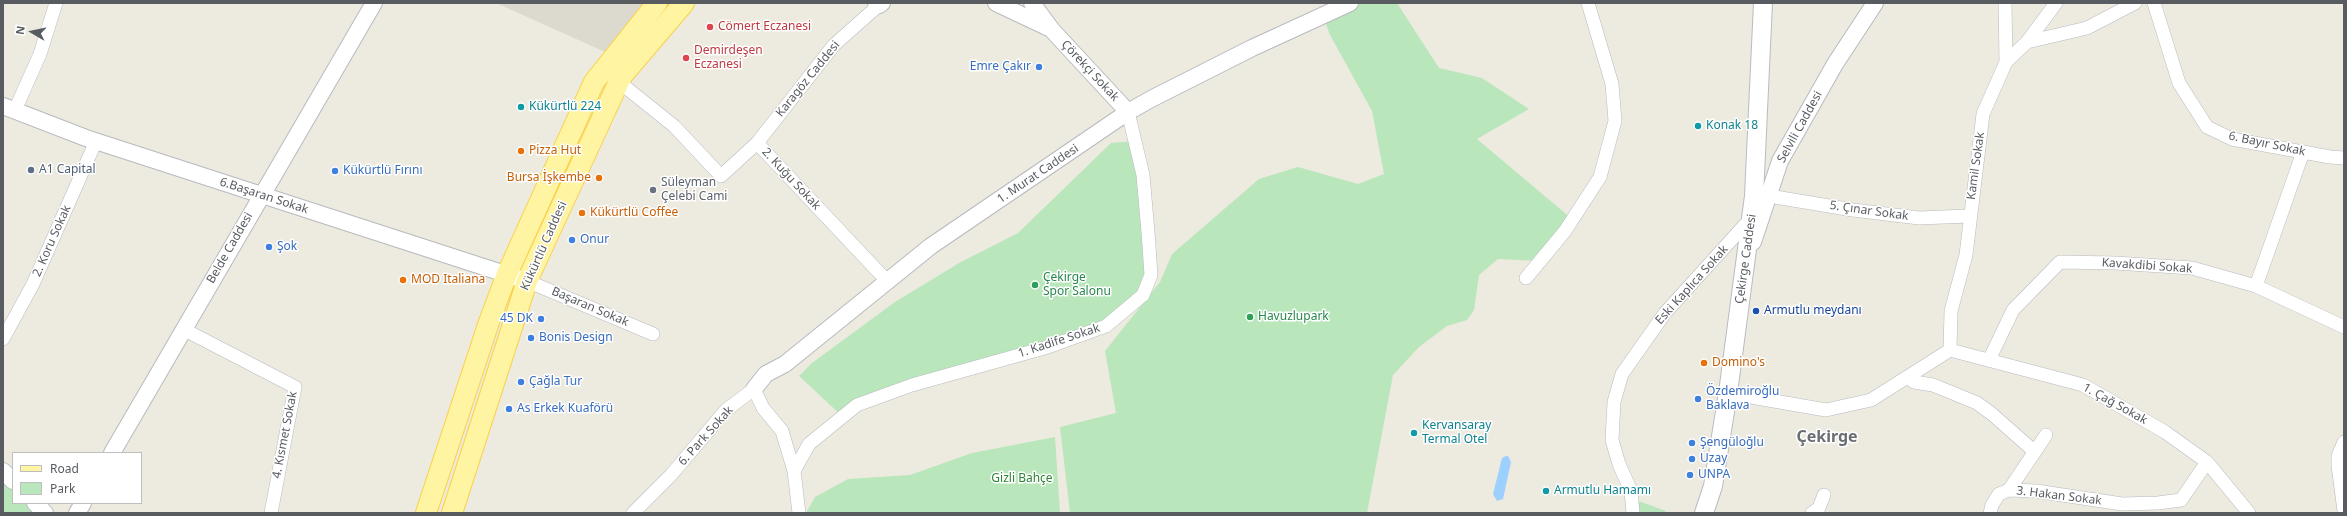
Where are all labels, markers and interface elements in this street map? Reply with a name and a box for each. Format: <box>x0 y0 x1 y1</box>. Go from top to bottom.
north arrow <box>12 12 52 52</box>
place label: Cömert Eczanesi <box>718 20 811 34</box>
marker: Cömert Eczanesi <box>705 22 715 32</box>
text: N <box>12 24 28 36</box>
street label: Karagöz Caddesi <box>773 38 843 120</box>
street label: Çörekçi Sokak <box>1058 38 1122 104</box>
place label: Demirdeşen Eczanesi <box>694 44 763 72</box>
marker: Demirdeşen Eczanesi <box>681 53 691 63</box>
place label: Emre Çakır <box>970 60 1031 74</box>
marker: Emre Çakır <box>1034 62 1044 72</box>
street label: Selvili Caddesi <box>1774 89 1826 165</box>
place label: Kükürtlü 224 <box>529 100 601 114</box>
marker: Kükürtlü 224 <box>516 102 526 112</box>
place label: Konak 18 <box>1706 119 1758 133</box>
marker: Konak 18 <box>1693 121 1703 131</box>
street label: 6. Bayır Sokak <box>2227 129 2307 159</box>
street label: Kamil Sokak <box>1964 131 1988 201</box>
street label: 1. Murat Caddesi <box>995 141 1081 207</box>
place label: Pizza Hut <box>529 144 581 158</box>
street label: 2. Kuğu Sokak <box>759 145 823 213</box>
marker: Pizza Hut <box>516 146 526 156</box>
place label: A1 Capital <box>39 163 96 177</box>
place label: Kükürtlü Fırını <box>343 164 422 178</box>
marker: A1 Capital <box>26 165 36 175</box>
marker: Kükürtlü Fırını <box>330 166 340 176</box>
place label: Bursa İşkembe <box>507 171 591 185</box>
marker: Bursa İşkembe <box>594 173 604 183</box>
street label: 6.Başaran Sokak <box>218 175 310 217</box>
place label: Süleyman Çelebi Cami <box>661 176 727 204</box>
marker: Süleyman Çelebi Cami <box>648 185 658 195</box>
street label: 5. Çınar Sokak <box>1829 198 1909 224</box>
street label: Kükürtlü Caddesi <box>518 199 570 293</box>
street label: 2. Koru Sokak <box>30 203 74 279</box>
place label: Kükürtlü Coffee <box>590 206 678 220</box>
marker: Kükürtlü Coffee <box>577 208 587 218</box>
street label: Belde Caddesi <box>204 210 256 286</box>
street label: Çekirge Caddesi <box>1733 213 1759 305</box>
place label: Onur <box>580 233 609 247</box>
marker: Onur <box>567 235 577 245</box>
place label: Şok <box>277 240 297 254</box>
marker: Şok <box>264 242 274 252</box>
street label: Eski Kaplıca Sokak <box>1653 242 1731 328</box>
street label: Kavakdibi Sokak <box>2101 256 2193 276</box>
place label: Çekirge Spor Salonu <box>1043 271 1111 299</box>
place label: MOD Italiana <box>411 273 485 287</box>
marker: MOD Italiana <box>398 275 408 285</box>
marker: Çekirge Spor Salonu <box>1030 280 1040 290</box>
street label: Başaran Sokak <box>549 284 631 330</box>
place label: Armutlu meydanı <box>1764 304 1862 318</box>
marker: Armutlu meydanı <box>1751 306 1761 316</box>
place label: Havuzlupark <box>1258 310 1329 324</box>
place label: 45 DK <box>500 312 533 326</box>
marker: Havuzlupark <box>1245 312 1255 322</box>
marker: 45 DK <box>536 314 546 324</box>
street label: 1. Kadife Sokak <box>1016 321 1102 361</box>
place label: Bonis Design <box>539 331 613 345</box>
marker: Bonis Design <box>526 333 536 343</box>
place label: Domino's <box>1712 356 1765 370</box>
marker: Domino's <box>1699 358 1709 368</box>
place label: Çağla Tur <box>529 375 582 389</box>
marker: Çağla Tur <box>516 377 526 387</box>
street label: 1. Çağ Sokak <box>2080 380 2150 428</box>
place label: Özdemiroğlu Baklava <box>1706 385 1779 413</box>
street label: 4. Kısmet Sokak <box>270 390 300 480</box>
marker: Özdemiroğlu Baklava <box>1693 394 1703 404</box>
place label: As Erkek Kuaförü <box>517 402 613 416</box>
street label: 6. Park Sokak <box>676 403 736 469</box>
marker: As Erkek Kuaförü <box>504 404 514 414</box>
place label: Kervansaray Termal Otel <box>1422 419 1491 447</box>
district label: Çekirge <box>1796 427 1858 447</box>
marker: Kervansaray Termal Otel <box>1409 428 1419 438</box>
place label: Şengüloğlu <box>1700 436 1764 450</box>
marker: Şengüloğlu <box>1687 438 1697 448</box>
legend <box>12 452 142 504</box>
place label: Uzay <box>1700 452 1727 466</box>
marker: Uzay <box>1687 454 1697 464</box>
text: Road <box>50 460 79 477</box>
place label: UNPA <box>1698 468 1730 482</box>
marker: UNPA <box>1685 470 1695 480</box>
park label: Gizli Bahçe <box>991 472 1053 486</box>
text: Park <box>50 480 75 497</box>
place label: Armutlu Hamamı <box>1554 484 1651 498</box>
street label: 3. Hakan Sokak <box>2015 484 2103 508</box>
marker: Armutlu Hamamı <box>1541 486 1551 496</box>

